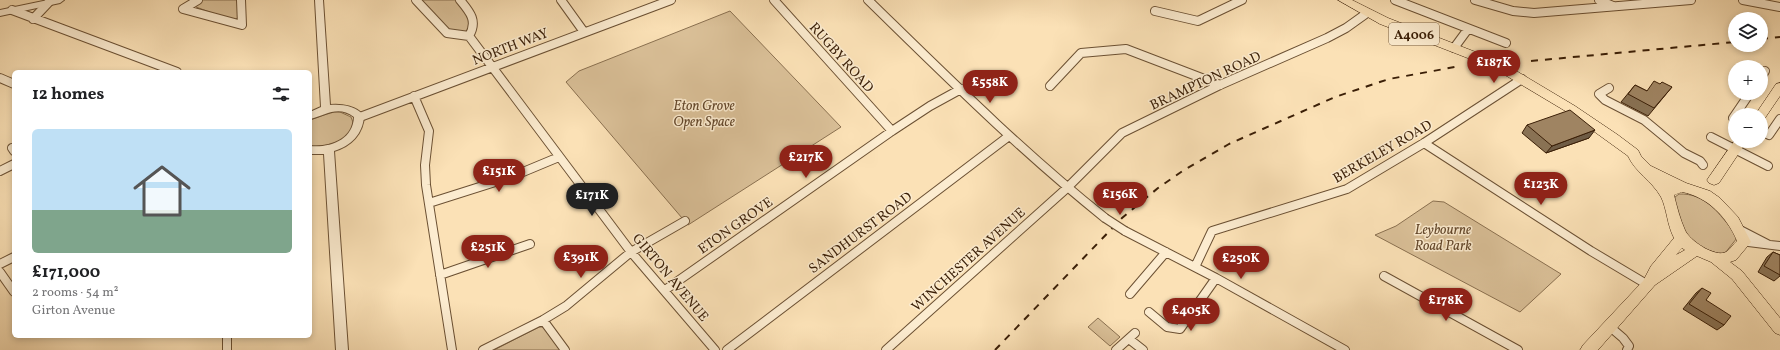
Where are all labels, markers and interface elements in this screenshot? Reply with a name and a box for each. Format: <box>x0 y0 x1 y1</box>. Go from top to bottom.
map controls <box>1728 12 1768 148</box>
button: layers <box>1728 12 1768 52</box>
street label: RUGBY ROAD <box>804 19 878 97</box>
road number: A4006 <box>1389 23 1439 45</box>
street label: NORTH WAY <box>470 24 552 71</box>
street label: BRAMPTON ROAD <box>1147 47 1264 115</box>
pin: £187K <box>1466 50 1522 84</box>
text: £187K <box>1476 54 1512 72</box>
button: + <box>1728 60 1768 100</box>
pin: £558K <box>962 70 1018 104</box>
text: £558K <box>972 74 1008 92</box>
text: 12 homes <box>32 83 104 106</box>
icon: filters <box>270 83 292 105</box>
park label: Eton Grove Open Space <box>673 97 735 132</box>
button: − <box>1728 108 1768 148</box>
street label: BERKELEY ROAD <box>1330 116 1436 188</box>
pin: £217K <box>778 145 834 179</box>
text: £217K <box>788 149 824 167</box>
icon: home <box>126 155 198 227</box>
pin: £151K <box>471 159 527 193</box>
text: £151K <box>482 163 516 181</box>
pin: £123K <box>1513 172 1569 206</box>
text: £123K <box>1523 176 1559 194</box>
pin: £156K <box>1092 182 1148 216</box>
pin: £171K <box>564 183 620 217</box>
text: £156K <box>1102 186 1138 204</box>
text: £171K <box>575 187 609 205</box>
street label: SANDHURST ROAD <box>805 188 917 278</box>
street label: ETON GROVE <box>695 193 777 259</box>
street label: WINCHESTER AVENUE <box>908 204 1030 316</box>
park label: Leybourne Road Park <box>1414 221 1472 256</box>
street label: GIRTON AVENUE <box>627 230 712 326</box>
pin: £251K <box>460 235 516 269</box>
text: £251K <box>470 239 506 257</box>
pin: £391K <box>553 245 609 279</box>
pin: £250K <box>1213 246 1269 280</box>
text: £391K <box>563 249 599 267</box>
text: £250K <box>1222 250 1260 268</box>
text: £171,000 <box>32 261 100 284</box>
text: 2 rooms · 54 m² <box>32 284 119 302</box>
pin: £178K <box>1418 288 1474 322</box>
text: £178K <box>1428 292 1464 310</box>
pin: £405K <box>1163 298 1219 332</box>
text: Girton Avenue <box>32 302 115 320</box>
text: £405K <box>1172 302 1210 320</box>

